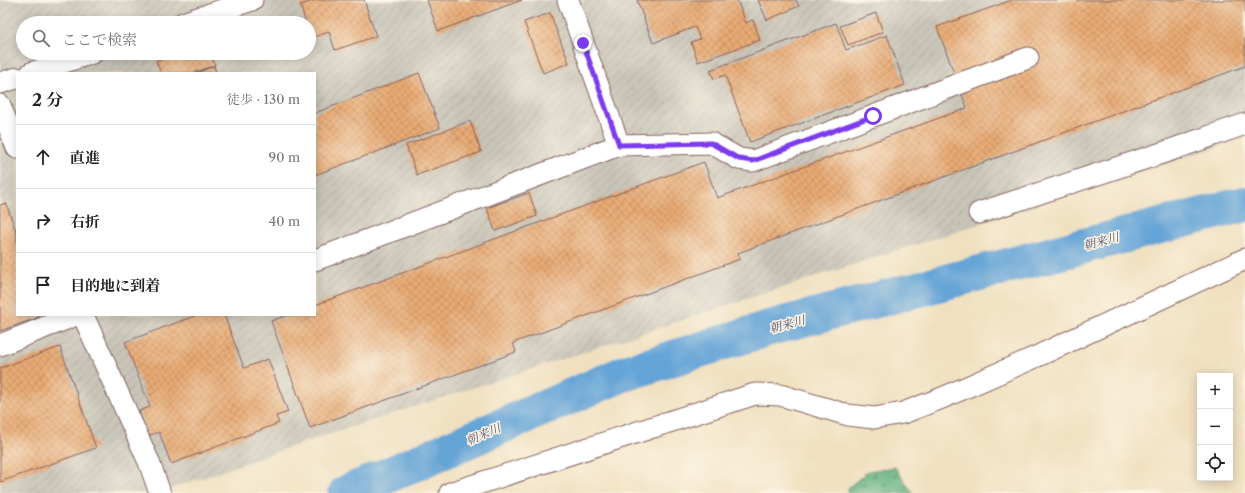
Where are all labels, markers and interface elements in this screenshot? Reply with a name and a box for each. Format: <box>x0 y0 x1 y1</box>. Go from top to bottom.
search box <box>16 16 316 60</box>
icon: search <box>30 27 52 49</box>
text: ここで検索 <box>62 30 137 49</box>
route end <box>574 34 592 52</box>
text: 2 分 <box>32 90 63 110</box>
text: 徒歩 · 130 m <box>227 91 300 107</box>
route start <box>864 107 882 125</box>
icon: ahead <box>32 146 54 168</box>
text: 直進 <box>70 148 100 167</box>
text: 90 m <box>269 149 300 165</box>
icon: right <box>32 210 54 232</box>
text: 右折 <box>70 212 100 231</box>
text: 40 m <box>269 213 300 229</box>
water label: 朝来川 <box>1082 229 1122 253</box>
icon: arrive <box>32 274 54 296</box>
text: 目的地に到着 <box>70 276 160 295</box>
water label: 朝来川 <box>768 312 808 336</box>
map controls <box>1197 373 1233 481</box>
button: + <box>1197 373 1233 409</box>
button: − <box>1197 409 1233 445</box>
water label: 朝来川 <box>463 419 504 448</box>
button: locate <box>1197 445 1233 481</box>

